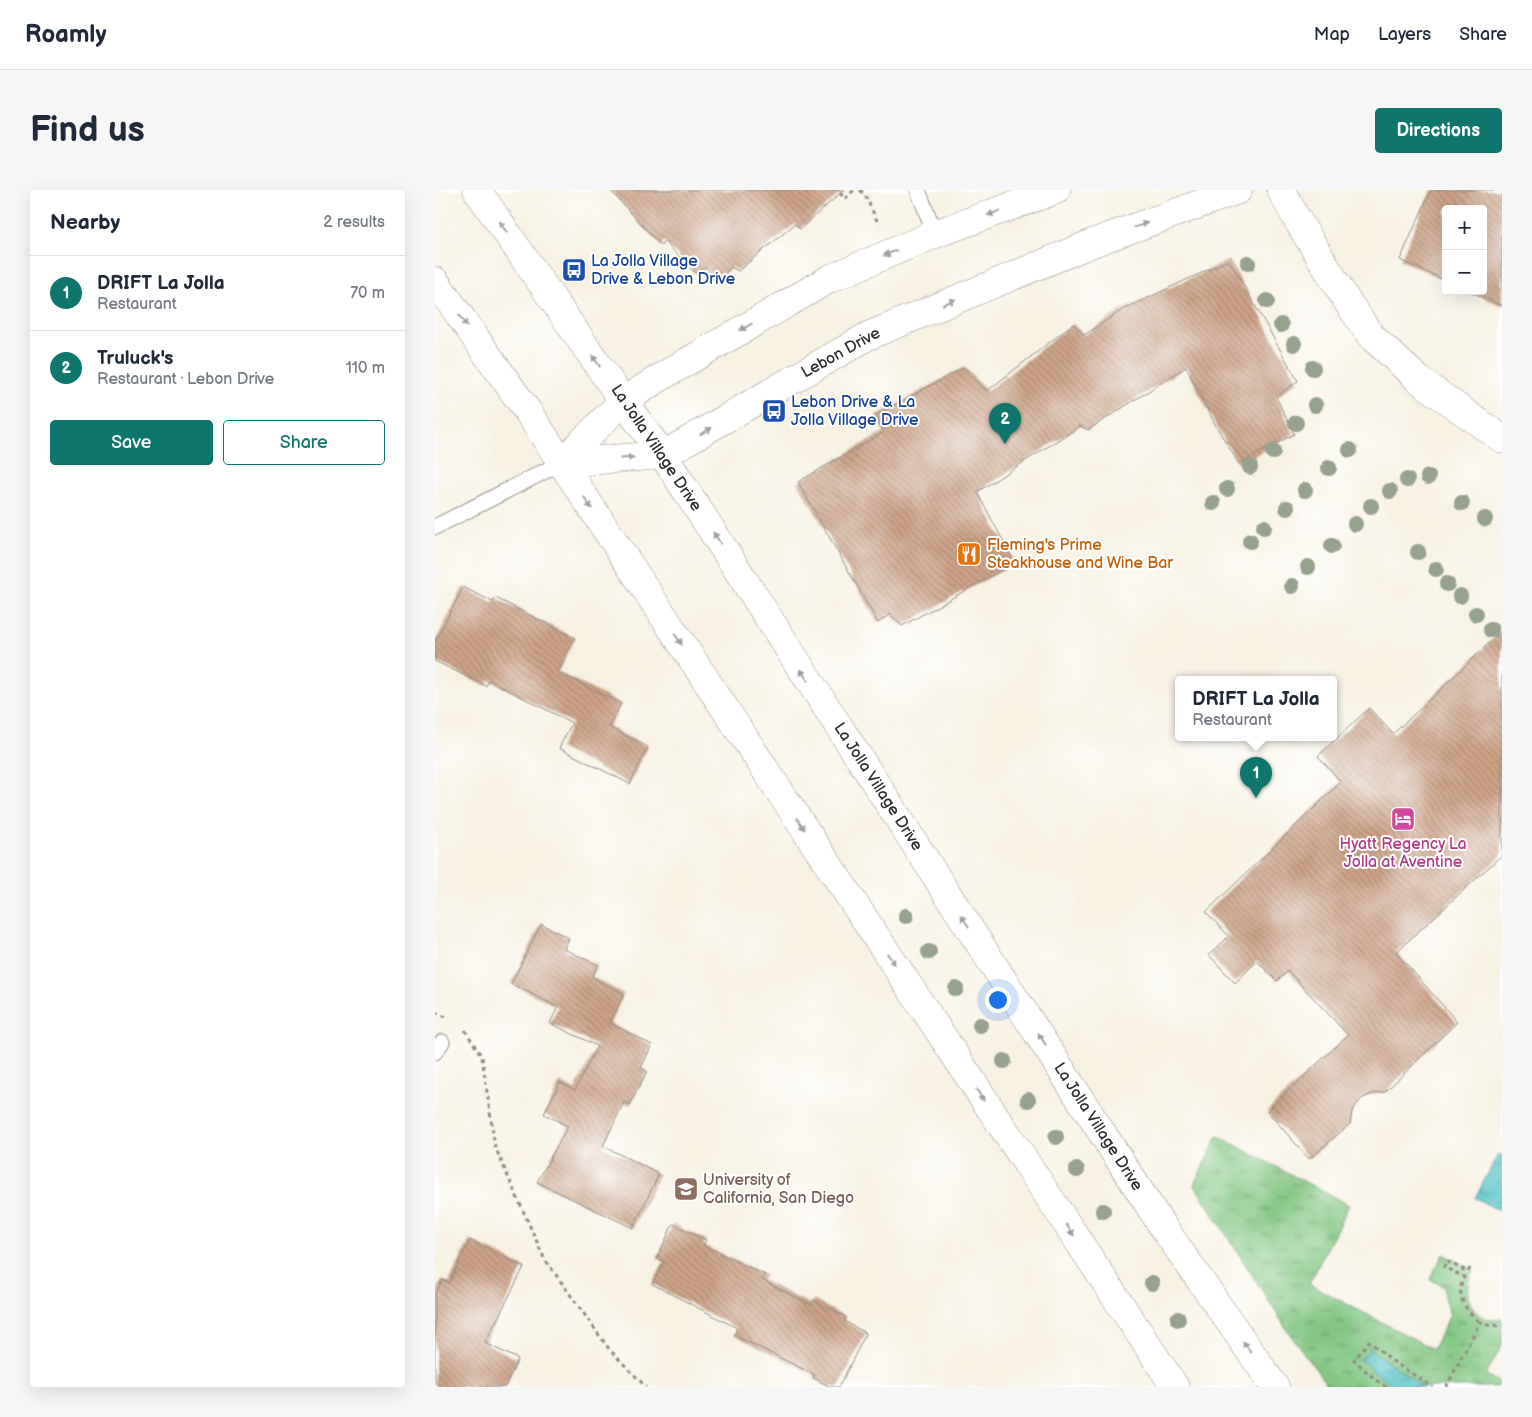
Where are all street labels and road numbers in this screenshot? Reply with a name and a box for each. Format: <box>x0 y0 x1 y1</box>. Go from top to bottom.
street label: Lebon Drive <box>798 323 884 382</box>
street label: La Jolla Village Drive <box>607 381 706 515</box>
street label: La Jolla Village Drive <box>830 719 927 855</box>
street label: La Jolla Village Drive <box>1050 1059 1147 1195</box>

